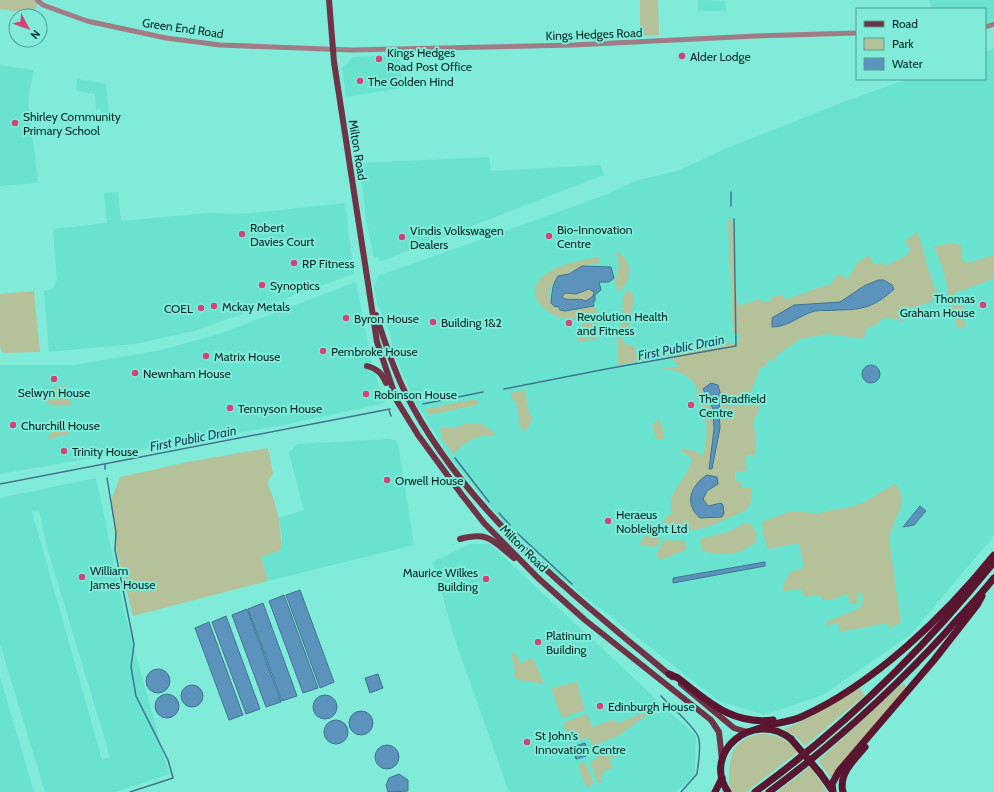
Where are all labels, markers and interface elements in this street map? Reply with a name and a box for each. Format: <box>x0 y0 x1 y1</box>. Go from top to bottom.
north arrow <box>8 8 48 48</box>
legend <box>856 8 986 80</box>
street label: Green End Road <box>141 15 225 41</box>
text: Road <box>892 16 918 31</box>
street label: Kings Hedges Road <box>545 25 643 43</box>
text: N <box>28 27 43 42</box>
text: Park <box>892 36 914 51</box>
place label: Kings Hedges Road Post Office <box>387 45 472 74</box>
place label: Alder Lodge <box>690 49 751 64</box>
marker: Alder Lodge <box>677 51 687 61</box>
marker: Kings Hedges Road Post Office <box>374 54 384 64</box>
text: Water <box>892 56 923 71</box>
place label: The Golden Hind <box>368 74 454 89</box>
marker: The Golden Hind <box>355 76 365 86</box>
place label: Shirley Community Primary School <box>23 109 121 138</box>
marker: Shirley Community Primary School <box>10 118 20 128</box>
street label: Milton Road <box>346 119 370 181</box>
place label: Robert Davies Court <box>250 220 314 249</box>
place label: Bio-Innovation Centre <box>557 222 633 251</box>
place label: Vindis Volkswagen Dealers <box>410 223 504 252</box>
marker: Robert Davies Court <box>237 229 247 239</box>
marker: Bio-Innovation Centre <box>544 231 554 241</box>
marker: Vindis Volkswagen Dealers <box>397 232 407 242</box>
place label: RP Fitness <box>302 256 354 271</box>
marker: RP Fitness <box>289 258 299 268</box>
place label: Synoptics <box>270 278 320 293</box>
marker: Synoptics <box>257 280 267 290</box>
place label: Thomas Graham House <box>900 291 975 320</box>
place label: Mckay Metals <box>222 299 290 314</box>
marker: Thomas Graham House <box>978 300 988 310</box>
place label: COEL <box>164 301 193 316</box>
marker: Mckay Metals <box>209 301 219 311</box>
marker: COEL <box>196 303 206 313</box>
place label: Revolution Health and Fitness <box>577 309 668 338</box>
place label: Byron House <box>354 311 419 326</box>
marker: Byron House <box>341 313 351 323</box>
place label: Building 1&2 <box>441 315 502 330</box>
marker: Building 1&2 <box>428 317 438 327</box>
marker: Revolution Health and Fitness <box>564 318 574 328</box>
water label: First Public Drain <box>636 331 726 363</box>
place label: Pembroke House <box>331 344 418 359</box>
marker: Pembroke House <box>318 346 328 356</box>
place label: Matrix House <box>214 349 280 364</box>
marker: Matrix House <box>201 351 211 361</box>
place label: Newnham House <box>143 366 231 381</box>
marker: Newnham House <box>130 368 140 378</box>
marker: Selwyn House <box>49 374 59 384</box>
place label: Selwyn House <box>18 385 90 400</box>
place label: Robinson House <box>374 387 457 402</box>
marker: Robinson House <box>361 389 371 399</box>
place label: The Bradfield Centre <box>699 391 766 420</box>
marker: The Bradfield Centre <box>686 400 696 410</box>
place label: Tennyson House <box>238 401 322 416</box>
marker: Tennyson House <box>225 403 235 413</box>
place label: Churchill House <box>21 418 100 433</box>
marker: Churchill House <box>8 420 18 430</box>
water label: First Public Drain <box>148 422 238 454</box>
place label: Trinity House <box>72 444 138 459</box>
marker: Trinity House <box>59 446 69 456</box>
place label: Orwell House <box>395 473 463 488</box>
marker: Orwell House <box>382 475 392 485</box>
place label: Heraeus Noblelight Ltd <box>616 507 687 536</box>
marker: Heraeus Noblelight Ltd <box>603 516 613 526</box>
street label: Milton Road <box>497 521 551 575</box>
place label: William James House <box>89 563 155 592</box>
place label: Maurice Wilkes Building <box>403 565 479 594</box>
marker: William James House <box>77 572 87 582</box>
marker: Maurice Wilkes Building <box>481 574 491 584</box>
place label: Platinum Building <box>546 628 591 657</box>
marker: Platinum Building <box>533 637 543 647</box>
place label: Edinburgh House <box>608 699 695 714</box>
marker: Edinburgh House <box>595 701 605 711</box>
place label: St John's Innovation Centre <box>535 728 626 757</box>
marker: St John's Innovation Centre <box>522 737 532 747</box>

